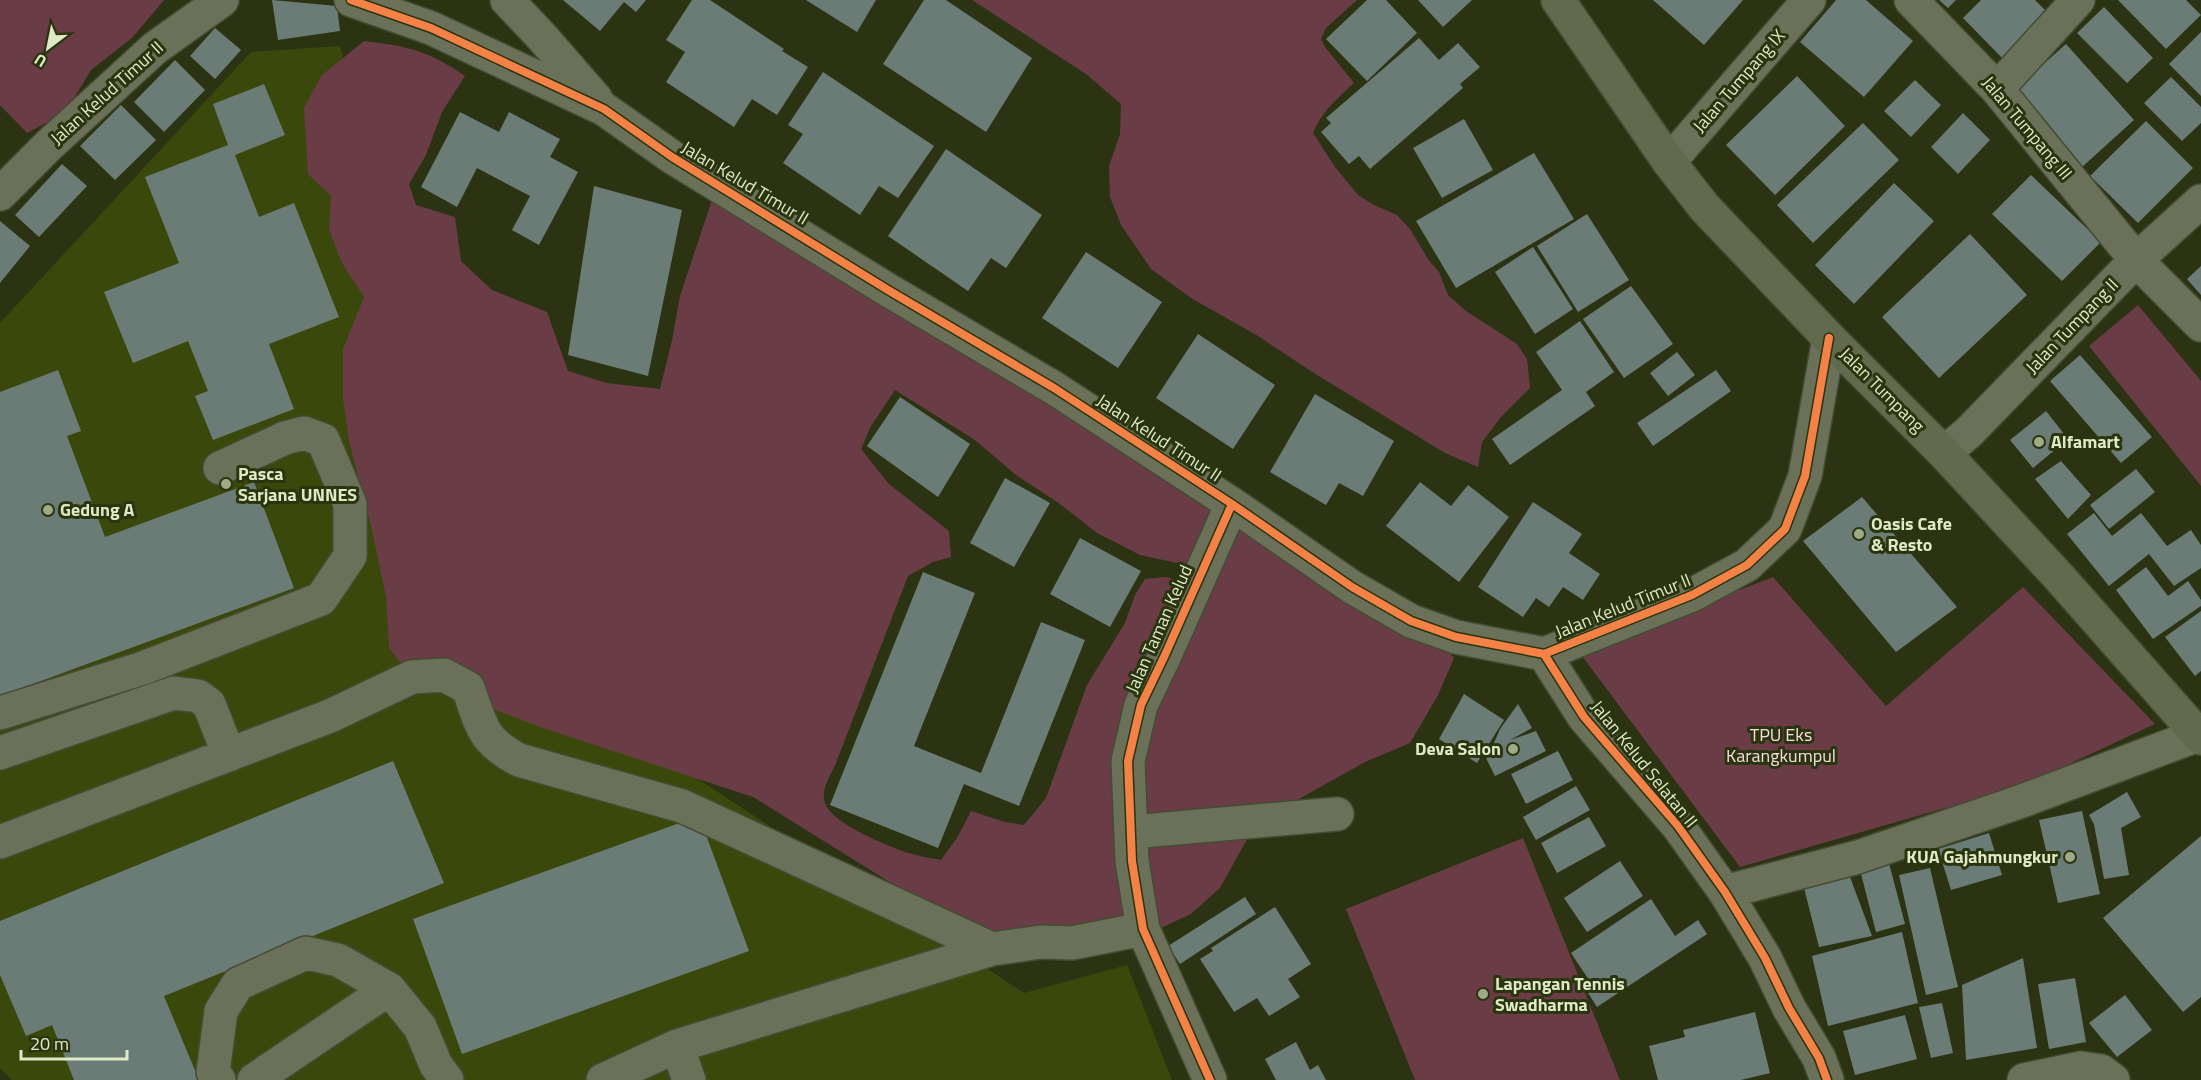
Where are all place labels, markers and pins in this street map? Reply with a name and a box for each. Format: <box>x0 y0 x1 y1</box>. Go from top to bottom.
place label: Alfamart <box>2051 428 2120 455</box>
marker: Alfamart <box>2032 435 2046 449</box>
place label: Pasca Sarjana UNNES <box>238 460 357 508</box>
marker: Pasca Sarjana UNNES <box>219 477 233 491</box>
place label: Gedung A <box>60 496 135 523</box>
marker: Gedung A <box>41 503 55 517</box>
place label: Oasis Cafe & Resto <box>1871 510 1952 558</box>
marker: Oasis Cafe & Resto <box>1852 527 1866 541</box>
place label: Deva Salon <box>1415 735 1501 762</box>
marker: Deva Salon <box>1506 742 1520 756</box>
place label: KUA Gajahmungkur <box>1906 843 2058 870</box>
marker: KUA Gajahmungkur <box>2063 850 2077 864</box>
place label: Lapangan Tennis Swadharma <box>1495 970 1625 1018</box>
marker: Lapangan Tennis Swadharma <box>1476 987 1490 1001</box>

